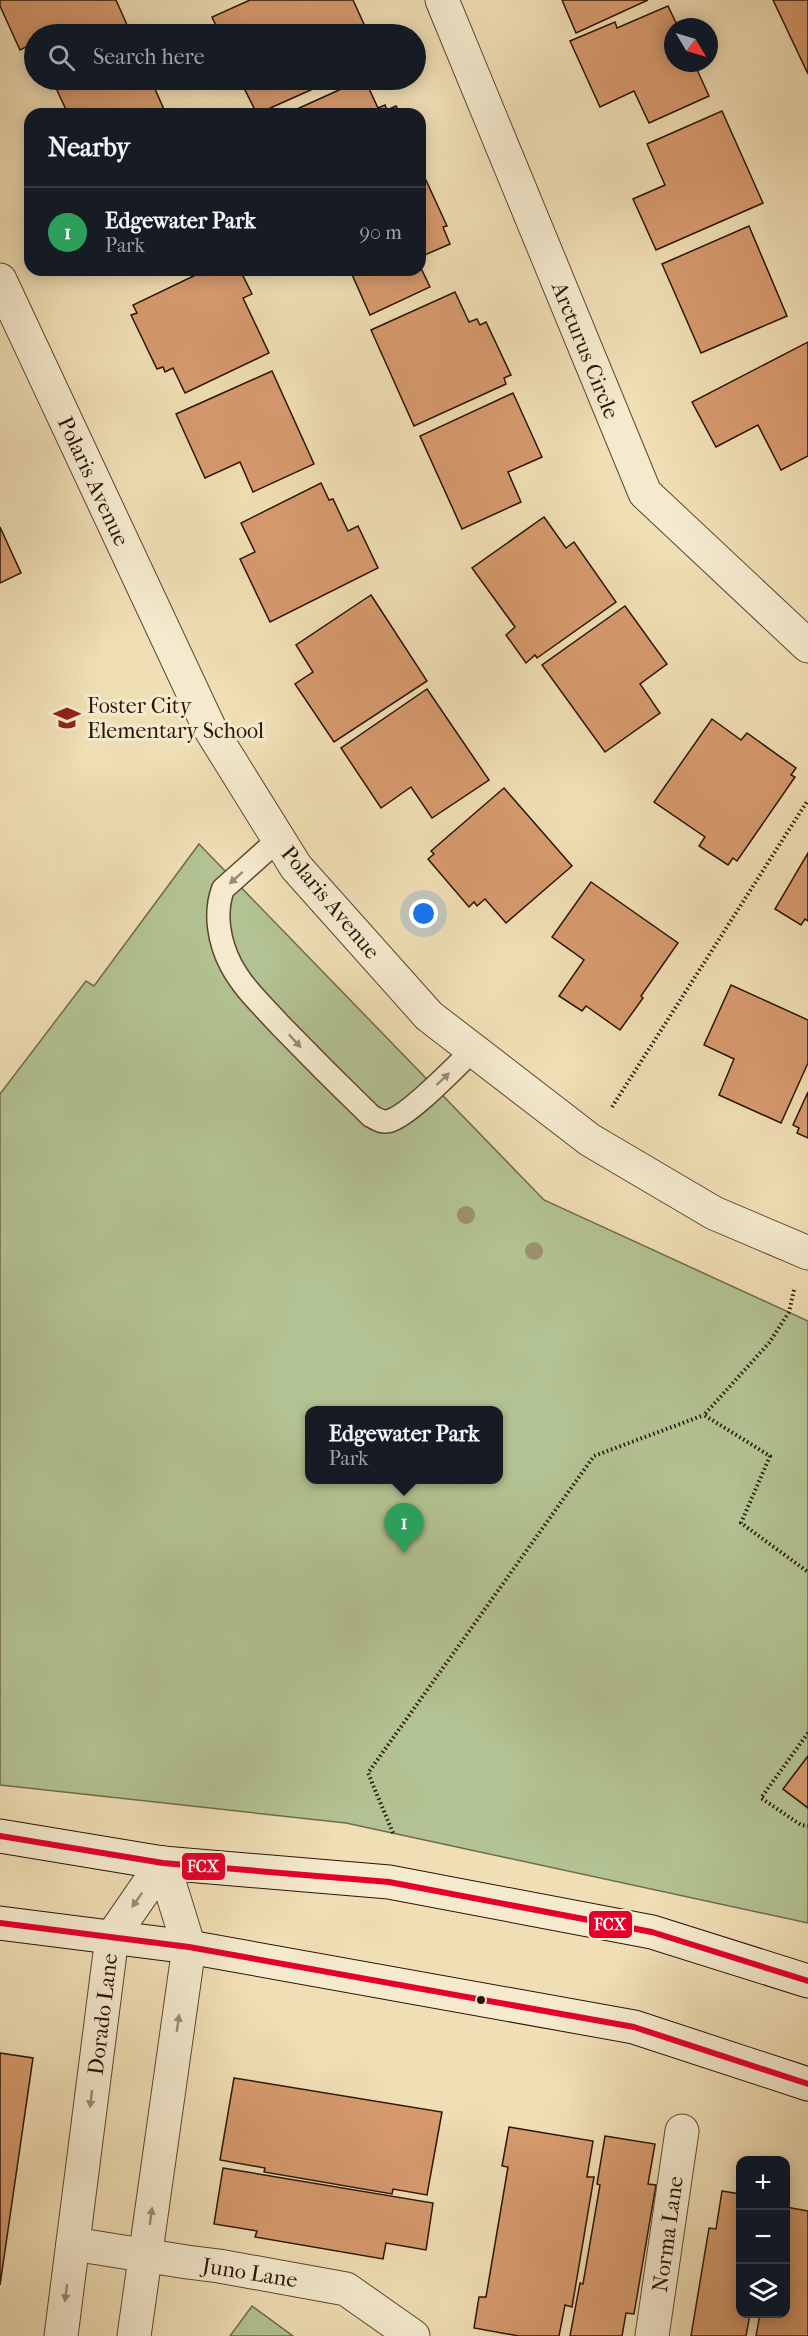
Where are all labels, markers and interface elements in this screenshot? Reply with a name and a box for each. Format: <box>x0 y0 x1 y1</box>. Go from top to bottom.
north arrow <box>664 18 718 72</box>
search box <box>24 24 426 90</box>
icon: search <box>45 41 78 74</box>
text: Search here <box>93 44 205 70</box>
text: Nearby <box>48 132 130 163</box>
text: Edgewater Park <box>105 208 256 234</box>
text: 1 <box>64 221 71 244</box>
text: 90 m <box>360 221 402 244</box>
text: Park <box>105 234 145 257</box>
street label: Arcturus Circle <box>545 277 624 423</box>
street label: Polaris Avenue <box>52 413 134 550</box>
place label: Foster City Elementary School <box>87 693 264 744</box>
school or university icon: Foster City Elementary School <box>52 703 82 733</box>
street label: Polaris Avenue <box>275 841 385 965</box>
one-way arrow <box>229 871 244 884</box>
your location <box>409 899 438 928</box>
one-way arrow <box>288 1033 302 1047</box>
one-way arrow <box>435 1072 450 1086</box>
popup <box>305 1406 503 1484</box>
text: Edgewater Park <box>329 1421 479 1447</box>
text: Park <box>329 1447 368 1470</box>
pin: 1 <box>384 1504 424 1553</box>
line badge: FCX <box>181 1852 226 1881</box>
text: FCX <box>186 1857 219 1876</box>
one-way arrow <box>132 1892 143 1908</box>
line badge: FCX <box>588 1910 633 1939</box>
text: FCX <box>593 1915 626 1934</box>
street label: Dorado Lane <box>83 1952 123 2076</box>
unlabelled marker <box>475 1994 487 2006</box>
one-way arrow <box>174 2013 183 2032</box>
one-way arrow <box>86 2090 96 2109</box>
map controls <box>736 2156 790 2318</box>
button: + <box>736 2156 790 2210</box>
street label: Norma Lane <box>647 2174 689 2294</box>
one-way arrow <box>146 2206 155 2225</box>
button: − <box>736 2210 790 2264</box>
street label: Juno Lane <box>198 2252 299 2293</box>
button: layers <box>736 2264 790 2318</box>
one-way arrow <box>62 2283 71 2302</box>

